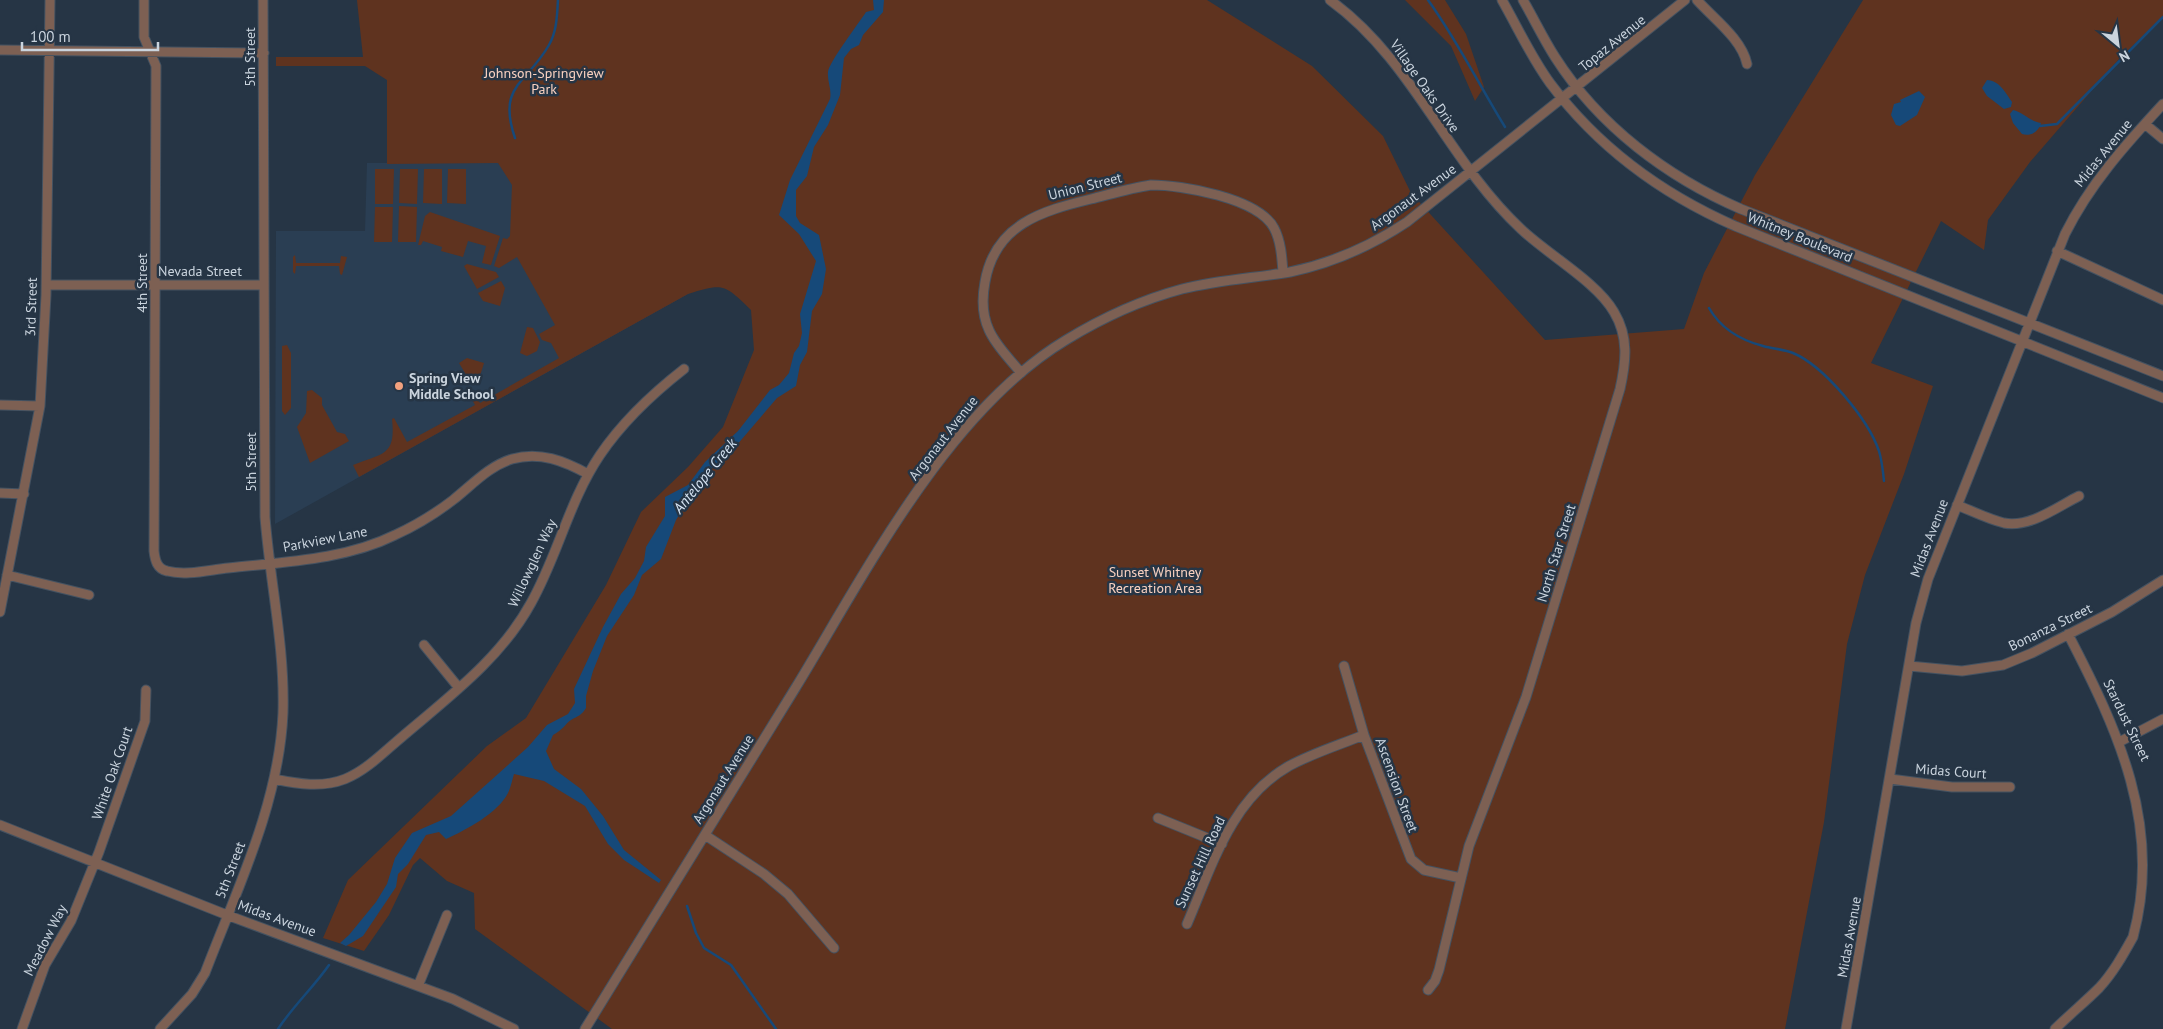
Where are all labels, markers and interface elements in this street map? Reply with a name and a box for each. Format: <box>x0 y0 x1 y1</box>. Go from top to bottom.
street label: Topaz Avenue <box>1575 11 1649 75</box>
scale bar <box>22 20 159 52</box>
north arrow <box>2093 20 2143 70</box>
text: 100 m <box>30 27 71 46</box>
street label: 5th Street <box>241 27 259 87</box>
street label: Village Oaks Drive <box>1386 35 1464 136</box>
text: N <box>2116 46 2133 66</box>
park label: Johnson-Springview Park <box>483 64 604 98</box>
street label: Midas Avenue <box>2070 115 2136 191</box>
street label: Argonaut Avenue <box>1366 160 1460 234</box>
street label: Union Street <box>1046 168 1124 204</box>
street label: Whitney Boulevard <box>1745 208 1855 266</box>
street label: 4th Street <box>133 253 151 313</box>
street label: Nevada Street <box>158 262 242 280</box>
street label: 3rd Street <box>21 277 41 337</box>
place label: Spring View Middle School <box>409 369 495 403</box>
marker: Spring View Middle School <box>393 380 405 392</box>
street label: Argonaut Avenue <box>905 392 981 484</box>
street label: 5th Street <box>242 432 260 492</box>
water label: Antelope Creek <box>668 433 741 518</box>
street label: Midas Avenue <box>1906 496 1952 580</box>
street label: North Star Street <box>1533 502 1580 604</box>
street label: Willowglen Way <box>504 516 561 610</box>
street label: Parkview Lane <box>281 522 369 556</box>
park label: Sunset Whitney Recreation Area <box>1108 563 1202 597</box>
street label: Bonanza Street <box>2005 599 2095 655</box>
street label: Stardust Street <box>2099 676 2155 764</box>
street label: White Oak Court <box>88 724 136 822</box>
street label: Argonaut Avenue <box>688 731 758 827</box>
street label: Ascension Street <box>1372 735 1422 835</box>
street label: Midas Court <box>1915 760 1987 782</box>
street label: Sunset Hill Road <box>1171 813 1229 911</box>
street label: 5th Street <box>211 839 249 901</box>
street label: Midas Avenue <box>235 895 319 941</box>
street label: Midas Avenue <box>1833 895 1865 979</box>
street label: Meadow Way <box>19 901 71 979</box>

